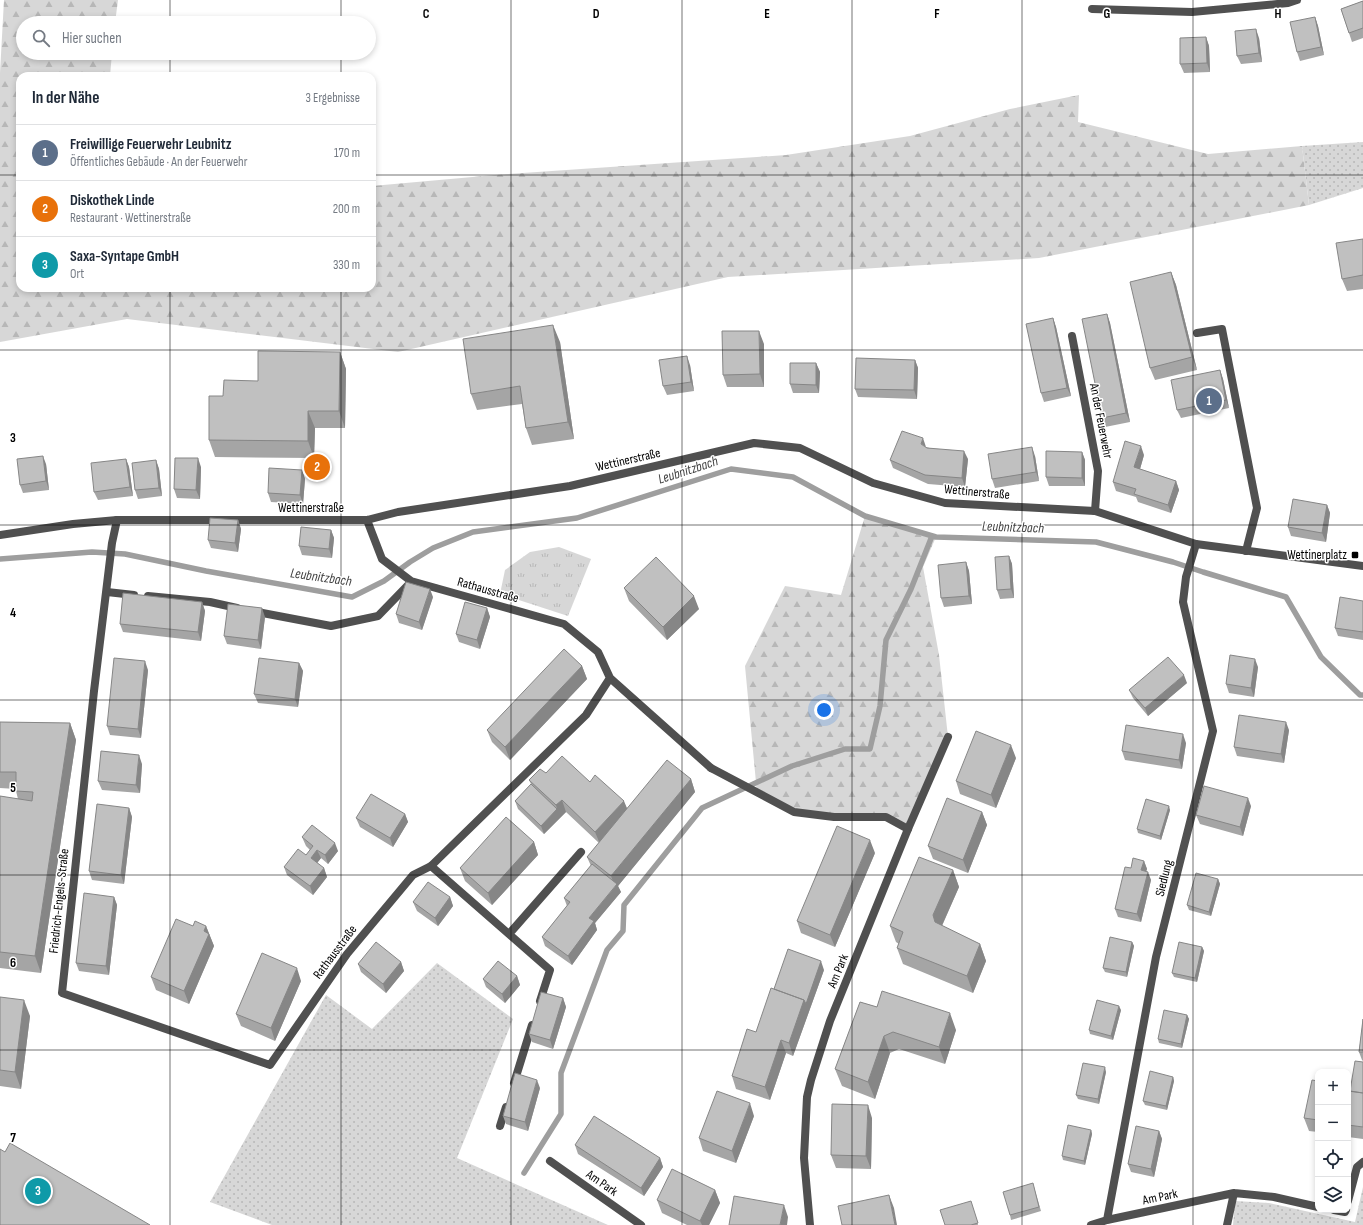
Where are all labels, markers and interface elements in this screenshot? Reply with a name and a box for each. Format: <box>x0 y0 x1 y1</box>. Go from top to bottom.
text: C <box>423 6 430 22</box>
text: D <box>593 6 600 22</box>
text: E <box>764 6 770 22</box>
text: F <box>934 6 940 22</box>
text: G <box>1104 6 1111 22</box>
text: H <box>1275 6 1282 22</box>
search box <box>16 16 376 60</box>
icon: search <box>30 27 52 49</box>
text: Hier suchen <box>62 29 122 48</box>
text: In der Nähe <box>32 88 99 108</box>
text: 3 Ergebnisse <box>306 90 360 106</box>
text: Freiwillige Feuerwehr Leubnitz <box>70 135 231 154</box>
text: 1 <box>42 145 48 161</box>
text: 170 m <box>334 145 360 161</box>
text: Öffentliches Gebäude · An der Feuerwehr <box>70 154 247 170</box>
text: Diskothek Linde <box>70 191 154 210</box>
text: 2 <box>42 201 48 217</box>
text: 200 m <box>333 201 360 217</box>
text: Restaurant · Wettinerstraße <box>70 210 191 226</box>
text: Saxa-Syntape GmbH <box>70 247 179 266</box>
text: 3 <box>42 257 48 273</box>
text: 330 m <box>333 257 360 273</box>
text: Ort <box>70 266 84 282</box>
street label: An der Feuerwehr <box>1086 381 1116 460</box>
pin: 1 <box>1196 386 1222 416</box>
text: 3 <box>10 430 16 446</box>
street label: Wettinerstraße <box>594 445 662 475</box>
pin: 2 <box>304 452 330 482</box>
water label: Leubnitzbach <box>656 452 720 488</box>
street label: Wettinerstraße <box>943 481 1011 503</box>
street label: Wettinerstraße <box>278 500 344 516</box>
water label: Leubnitzbach <box>982 517 1044 537</box>
place label: Wettinerplatz <box>1287 547 1347 563</box>
marker: Wettinerplatz <box>1350 550 1360 560</box>
water label: Leubnitzbach <box>289 564 353 590</box>
street label: Rathausstraße <box>455 574 521 606</box>
text: 4 <box>10 605 16 621</box>
your location <box>814 700 834 720</box>
text: 5 <box>10 780 16 796</box>
street label: Friedrich-Engels-Straße <box>46 848 72 954</box>
street label: Siedlung <box>1152 858 1176 898</box>
street label: Rathausstraße <box>310 922 360 982</box>
street label: Am Park <box>824 952 852 991</box>
text: 6 <box>10 955 16 971</box>
map controls <box>1315 1069 1351 1213</box>
button: + <box>1315 1069 1351 1105</box>
button: − <box>1315 1105 1351 1141</box>
text: 7 <box>10 1130 16 1146</box>
button: locate <box>1315 1141 1351 1177</box>
street label: Am Park <box>582 1166 621 1200</box>
pin: 3 <box>25 1176 51 1206</box>
button: layers <box>1315 1177 1351 1213</box>
street label: Am Park <box>1140 1186 1179 1209</box>

